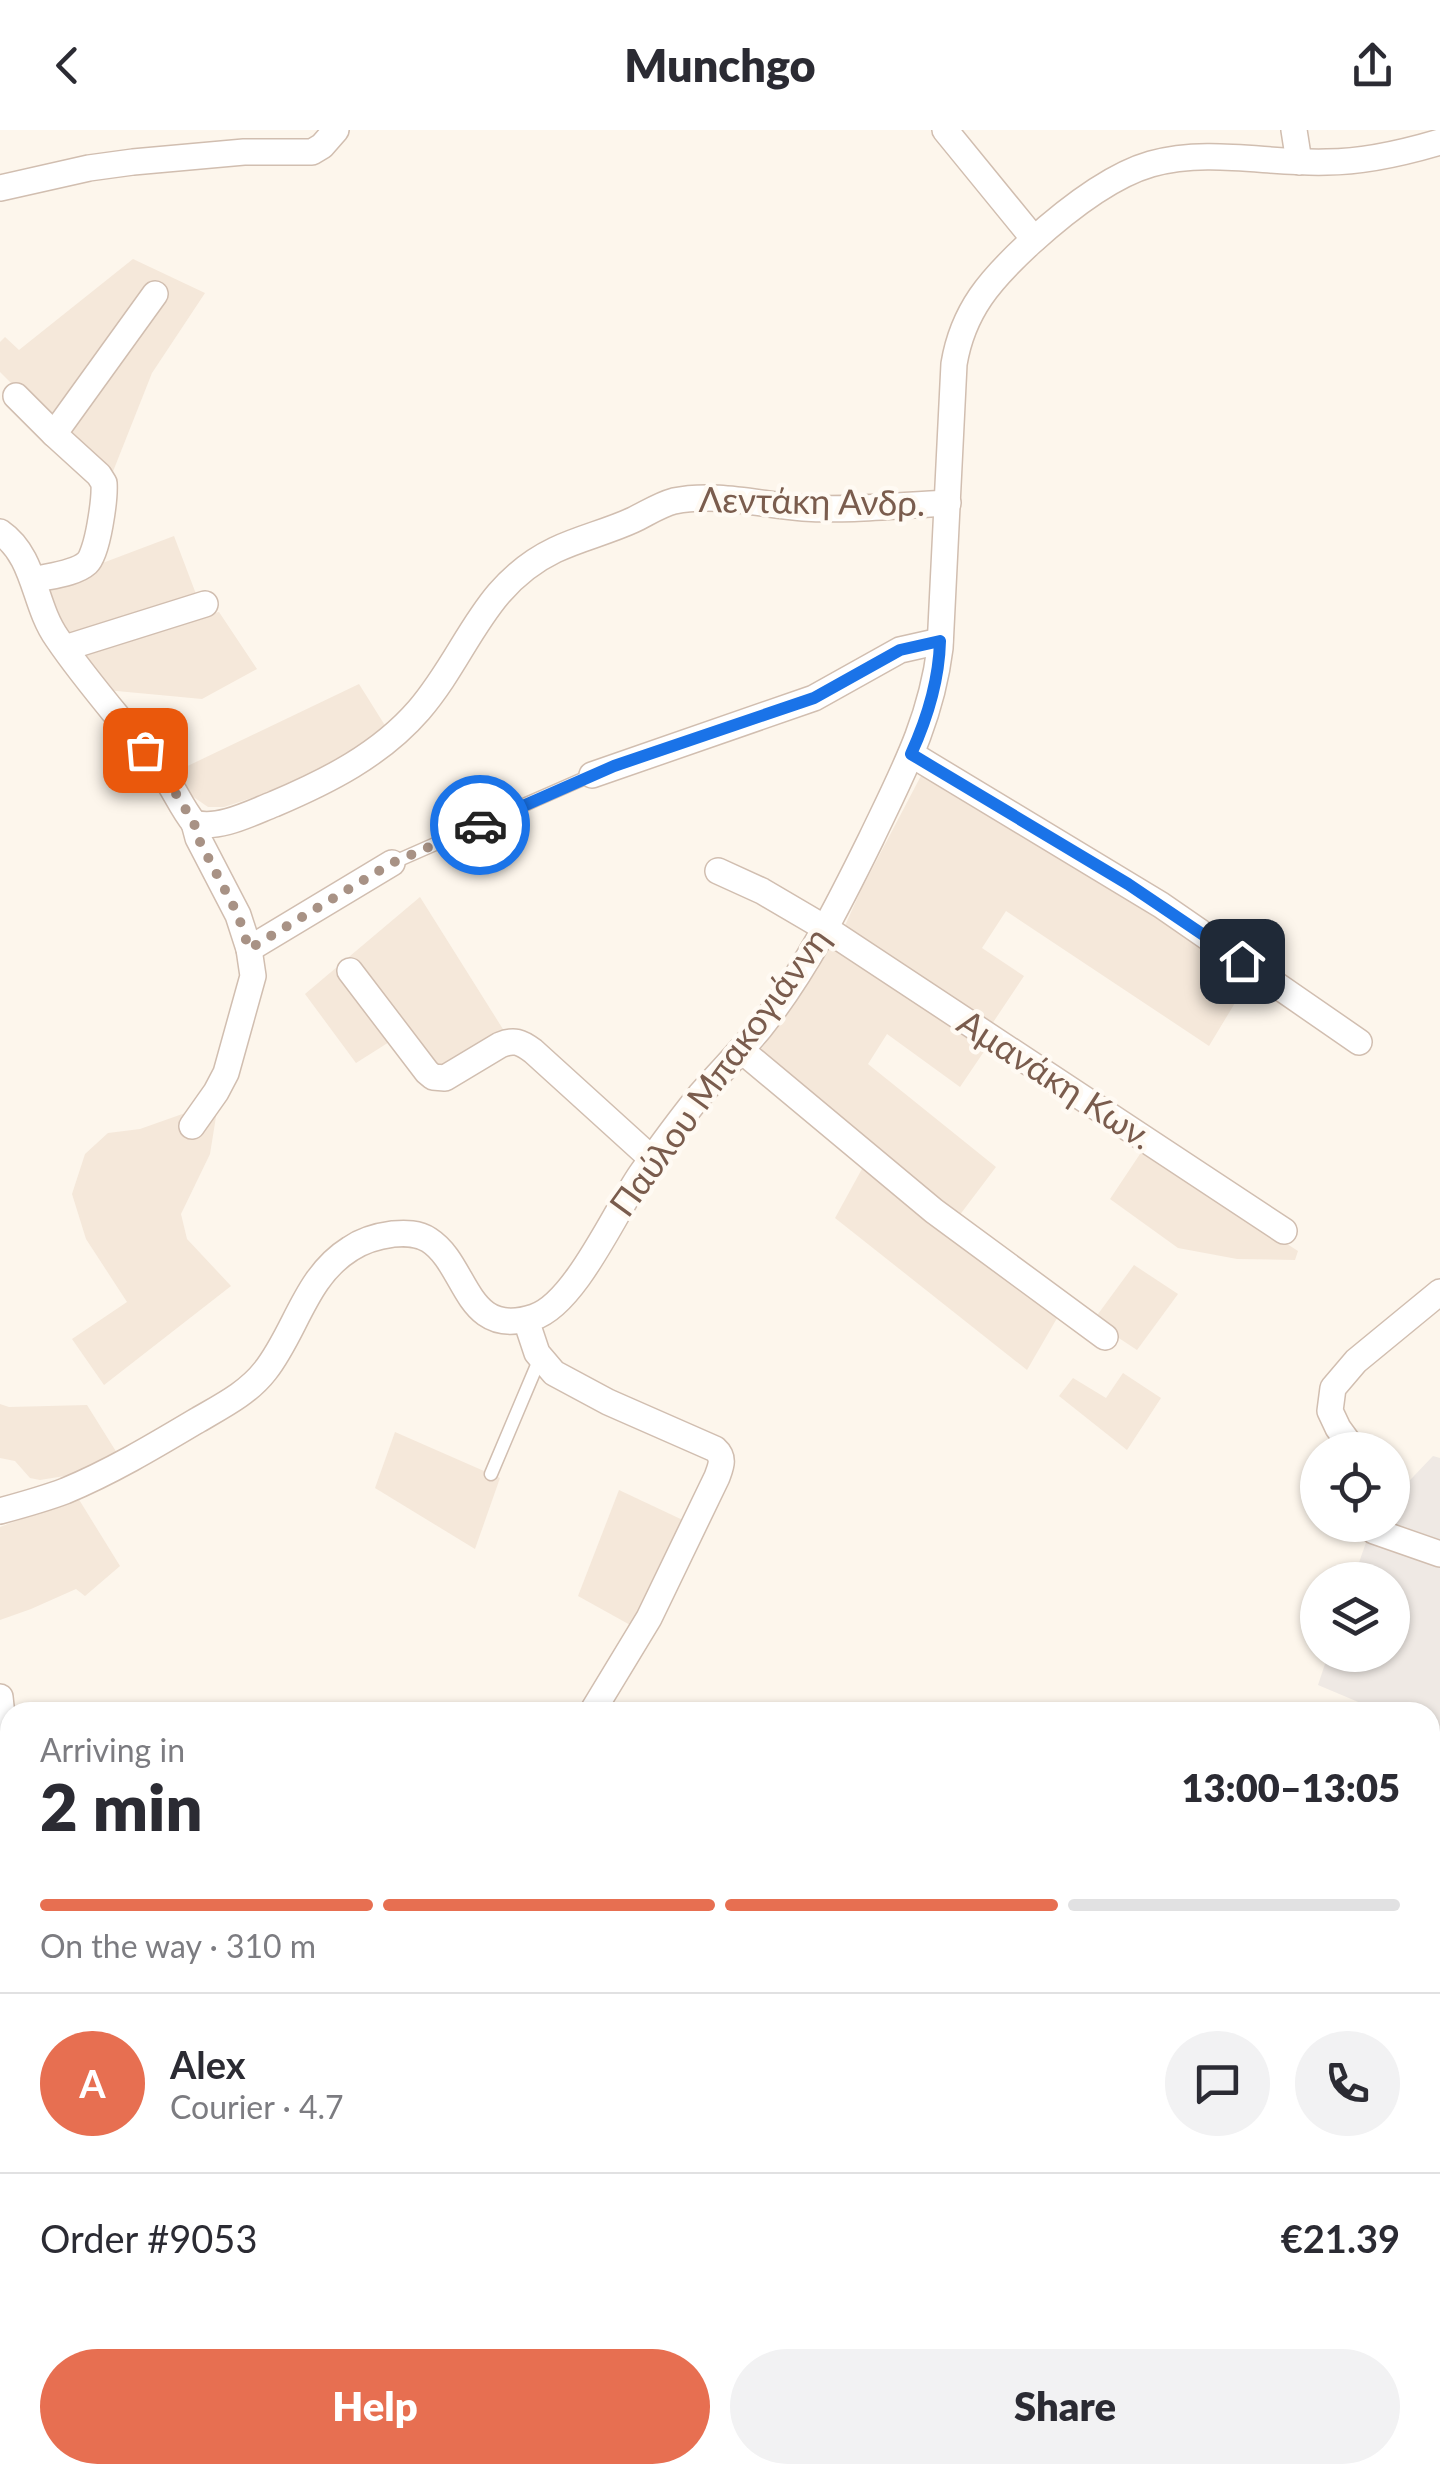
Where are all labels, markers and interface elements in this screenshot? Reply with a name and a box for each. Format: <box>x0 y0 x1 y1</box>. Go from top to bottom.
icon: back <box>40 38 95 93</box>
text: Munchgo <box>624 38 816 92</box>
icon: share <box>1345 38 1400 93</box>
street label: Λεντάκη Ανδρ. <box>698 477 926 523</box>
pin <box>103 708 188 793</box>
icon: bag <box>118 723 173 778</box>
courier <box>430 775 530 875</box>
icon: car <box>453 798 508 853</box>
street label: Παύλου Μπακογιάννη <box>600 918 837 1223</box>
pin <box>1200 919 1285 1004</box>
icon: home <box>1215 934 1270 989</box>
street label: Αμανάκη Κων. <box>951 1000 1162 1157</box>
map controls <box>1300 1432 1410 1672</box>
button: locate <box>1300 1432 1410 1542</box>
button: layers <box>1300 1562 1410 1672</box>
text: Arriving in <box>40 1730 185 1769</box>
text: 13:00–13:05 <box>1181 1764 1400 1810</box>
text: 2 min <box>40 1767 202 1845</box>
text: On the way · 310 m <box>40 1926 316 1965</box>
button: chat <box>1165 2031 1270 2136</box>
button: phone <box>1295 2031 1400 2136</box>
text: Alex <box>170 2041 246 2087</box>
text: A <box>79 2060 106 2106</box>
text: Courier · 4.7 <box>170 2087 344 2126</box>
text: Order #9053 <box>40 2215 257 2261</box>
text: €21.39 <box>1281 2215 1400 2261</box>
button: Help <box>40 2349 710 2464</box>
button: Share <box>730 2349 1400 2464</box>

